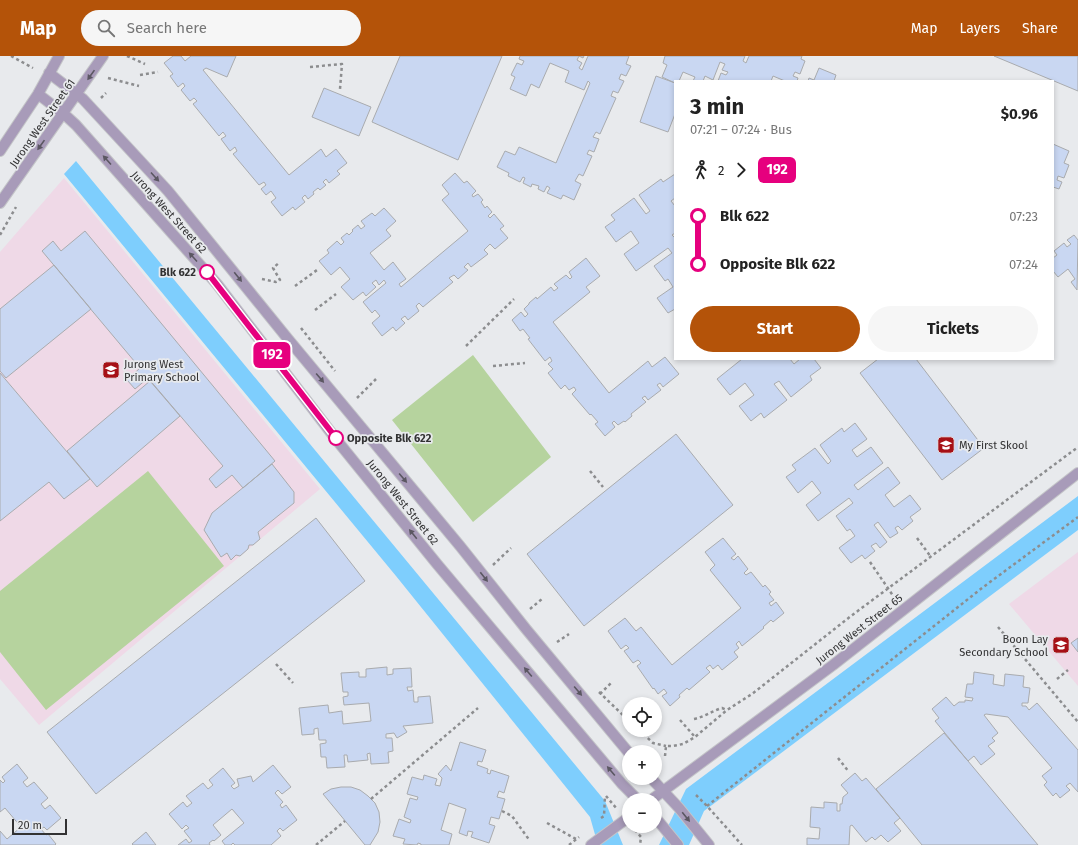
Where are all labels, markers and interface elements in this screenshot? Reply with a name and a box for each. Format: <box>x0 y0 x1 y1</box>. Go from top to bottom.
search box <box>81 10 361 46</box>
text: Map <box>20 17 57 40</box>
icon: search <box>95 17 117 39</box>
text: Search here <box>127 19 207 37</box>
text: Map <box>911 20 937 37</box>
text: Layers <box>959 20 1000 37</box>
text: Share <box>1022 20 1058 37</box>
one-way arrow <box>87 70 95 80</box>
street label: Jurong West Street 61 <box>7 77 78 170</box>
text: 3 min <box>690 93 744 120</box>
text: $0.96 <box>1001 105 1038 123</box>
text: 07:21 – 07:24 · Bus <box>690 122 792 137</box>
one-way arrow <box>37 140 45 151</box>
one-way arrow <box>102 155 112 165</box>
icon: walk <box>690 159 712 181</box>
icon: forward <box>730 159 752 181</box>
text: 192 <box>766 161 788 178</box>
text: 2 <box>718 163 724 178</box>
street label: Jurong West Street 62 <box>128 169 209 256</box>
one-way arrow <box>150 172 159 182</box>
text: Blk 622 <box>720 207 769 225</box>
text: 07:23 <box>1009 209 1038 224</box>
one-way arrow <box>189 252 198 262</box>
text: Opposite Blk 622 <box>720 255 835 273</box>
text: 07:24 <box>1009 257 1038 272</box>
marker: Blk 622 <box>199 264 215 280</box>
place label: Blk 622 <box>160 266 196 279</box>
one-way arrow <box>233 272 242 283</box>
button: Start <box>690 306 860 352</box>
button: Tickets <box>868 306 1038 352</box>
line badge: 192 <box>249 342 295 368</box>
text: 192 <box>261 346 283 363</box>
place label: Jurong West Primary School <box>124 358 199 384</box>
school or university icon: Jurong West Primary School <box>101 360 121 380</box>
one-way arrow <box>315 372 324 383</box>
marker: Opposite Blk 622 <box>328 430 344 446</box>
place label: Opposite Blk 622 <box>347 432 432 445</box>
school or university icon: My First Skool <box>936 435 956 455</box>
place label: My First Skool <box>959 439 1028 452</box>
street label: Jurong West Street 62 <box>364 457 441 548</box>
one-way arrow <box>399 472 408 483</box>
one-way arrow <box>408 528 417 539</box>
one-way arrow <box>480 571 489 582</box>
street label: Jurong West Street 65 <box>813 591 906 667</box>
place label: Boon Lay Secondary School <box>959 633 1049 659</box>
school or university icon: Boon Lay Secondary School <box>1051 635 1071 655</box>
one-way arrow <box>523 667 532 677</box>
one-way arrow <box>573 686 582 697</box>
map controls <box>622 697 662 833</box>
button: locate <box>622 697 662 737</box>
button: + <box>622 745 662 785</box>
one-way arrow <box>607 766 616 777</box>
button: − <box>622 793 662 833</box>
one-way arrow <box>682 812 691 823</box>
scale bar <box>12 817 67 836</box>
text: 20 m <box>18 819 42 832</box>

